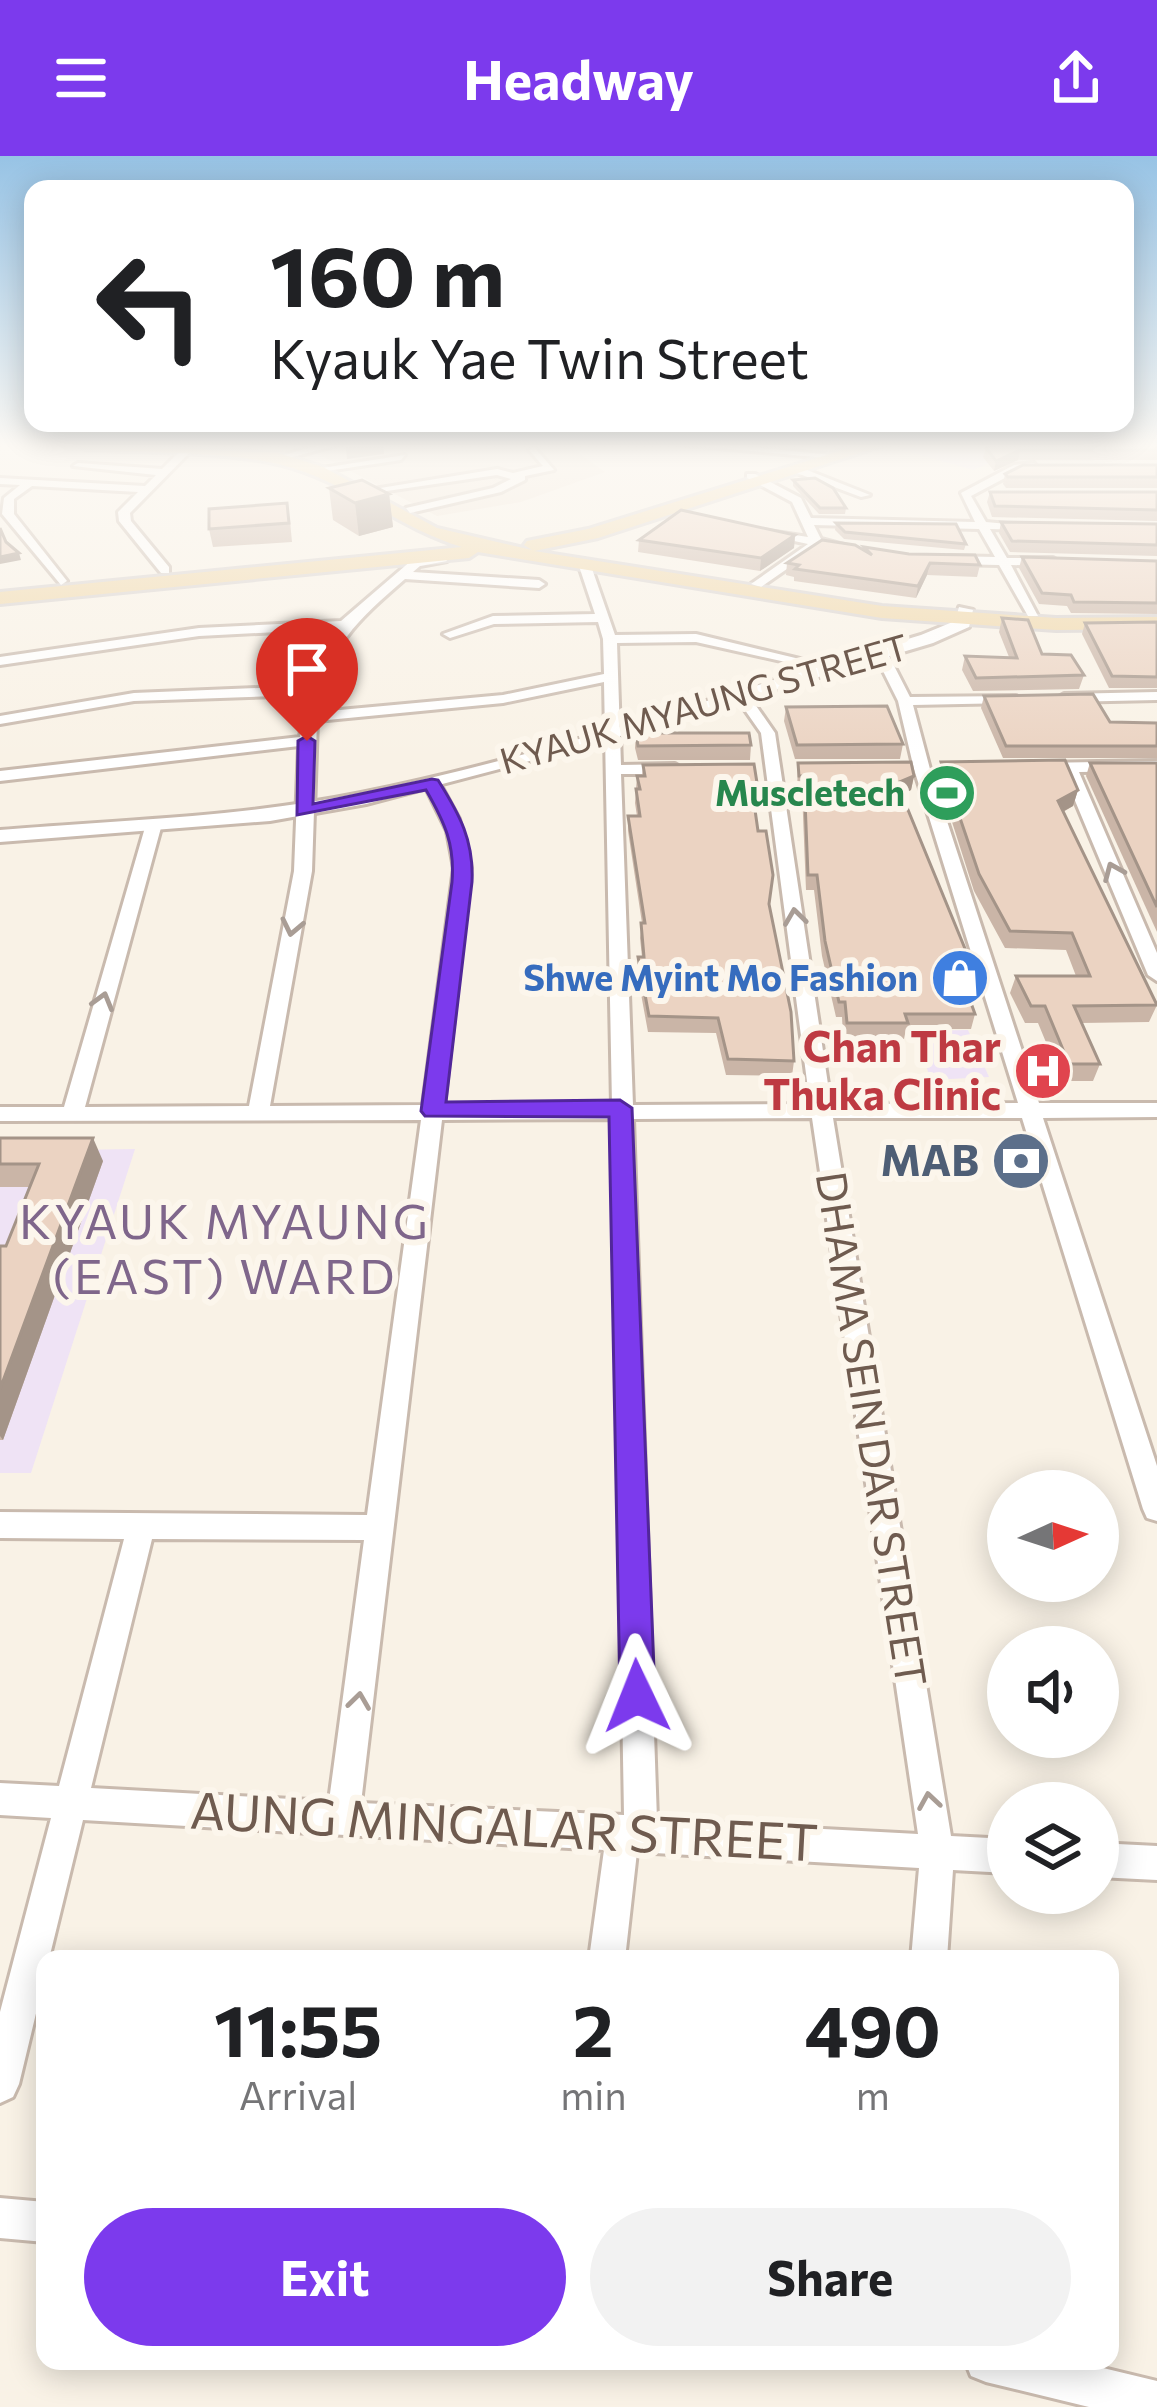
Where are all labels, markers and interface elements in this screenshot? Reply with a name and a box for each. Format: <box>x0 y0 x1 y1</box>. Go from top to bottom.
icon: menu <box>48 45 114 111</box>
text: Headway <box>463 45 694 111</box>
icon: share <box>1043 45 1109 111</box>
text: 160 m <box>270 222 505 324</box>
icon: left <box>72 228 228 384</box>
text: Kyauk Yae Twin Street <box>270 324 809 390</box>
pin <box>256 618 358 741</box>
street label: KYAUK MYAUNG STREET <box>494 623 913 781</box>
icon: arrive <box>274 636 340 702</box>
sports icon: Muscletech <box>916 762 978 824</box>
place label: Muscletech <box>715 769 905 813</box>
one-way arrow <box>1103 862 1127 883</box>
one-way arrow <box>783 907 809 927</box>
one-way arrow <box>280 917 305 937</box>
shop icon: Shwe Myint Mo Fashion <box>929 947 991 1009</box>
place label: Shwe Myint Mo Fashion <box>523 954 918 998</box>
one-way arrow <box>89 991 114 1012</box>
place label: Chan Thar Thuka Clinic <box>763 1019 1001 1119</box>
hospital icon: Chan Thar Thuka Clinic <box>1012 1040 1074 1102</box>
bank icon: MAB <box>990 1130 1052 1192</box>
place label: MAB <box>881 1133 979 1185</box>
street label: DHAMA SEIN DAR STREET <box>807 1168 939 1690</box>
district label: KYAUK MYAUNG (EAST) WARD <box>19 1190 431 1304</box>
north arrow <box>987 1470 1119 1602</box>
map controls <box>987 1470 1119 1914</box>
button: sound <box>987 1626 1119 1758</box>
position arrow <box>574 1633 700 1759</box>
one-way arrow <box>345 1692 371 1711</box>
street label: AUNG MINGALAR STREET <box>189 1777 820 1872</box>
button: layers <box>987 1782 1119 1914</box>
one-way arrow <box>918 1791 943 1811</box>
text: 11:55 <box>214 1984 382 2072</box>
text: 2 <box>573 1984 614 2072</box>
text: 490 <box>805 1984 941 2072</box>
text: Arrival <box>239 2070 357 2118</box>
text: min <box>560 2070 627 2118</box>
text: m <box>856 2070 890 2118</box>
button: Exit <box>84 2208 566 2346</box>
button: Share <box>590 2208 1071 2346</box>

